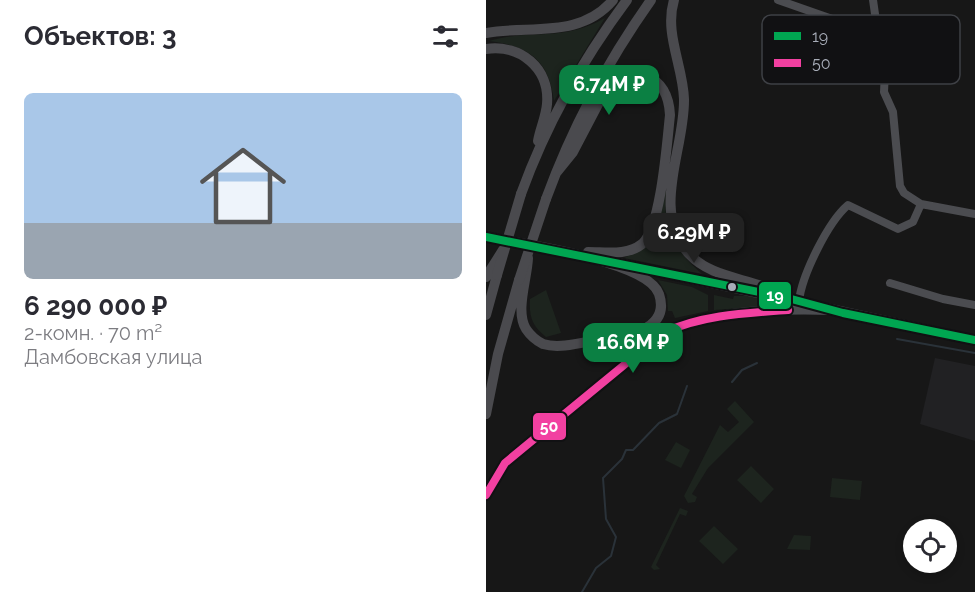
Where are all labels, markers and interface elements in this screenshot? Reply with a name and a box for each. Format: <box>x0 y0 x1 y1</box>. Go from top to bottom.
legend <box>762 15 960 84</box>
icon: filters <box>429 20 462 53</box>
text: Объектов: 3 <box>24 21 177 51</box>
text: 19 <box>812 27 828 46</box>
text: 50 <box>812 54 831 73</box>
pin: 6.74M ₽ <box>554 65 664 116</box>
text: 6.74M ₽ <box>573 72 645 96</box>
icon: home <box>189 132 297 240</box>
pin: 6.29M ₽ <box>639 213 749 264</box>
text: 6.29M ₽ <box>657 220 731 244</box>
unlabelled marker <box>726 281 738 293</box>
line badge: 19 <box>758 281 792 310</box>
text: 19 <box>766 286 784 305</box>
text: 6 290 000 ₽ <box>24 291 167 321</box>
text: 2-комн. · 70 m² <box>24 321 162 345</box>
pin: 16.6M ₽ <box>578 323 688 374</box>
text: 16.6M ₽ <box>597 330 669 354</box>
text: Дамбовская улица <box>24 345 202 369</box>
line badge: 50 <box>532 412 567 441</box>
text: 50 <box>540 417 559 436</box>
map controls <box>903 519 957 573</box>
button: locate <box>903 519 957 573</box>

